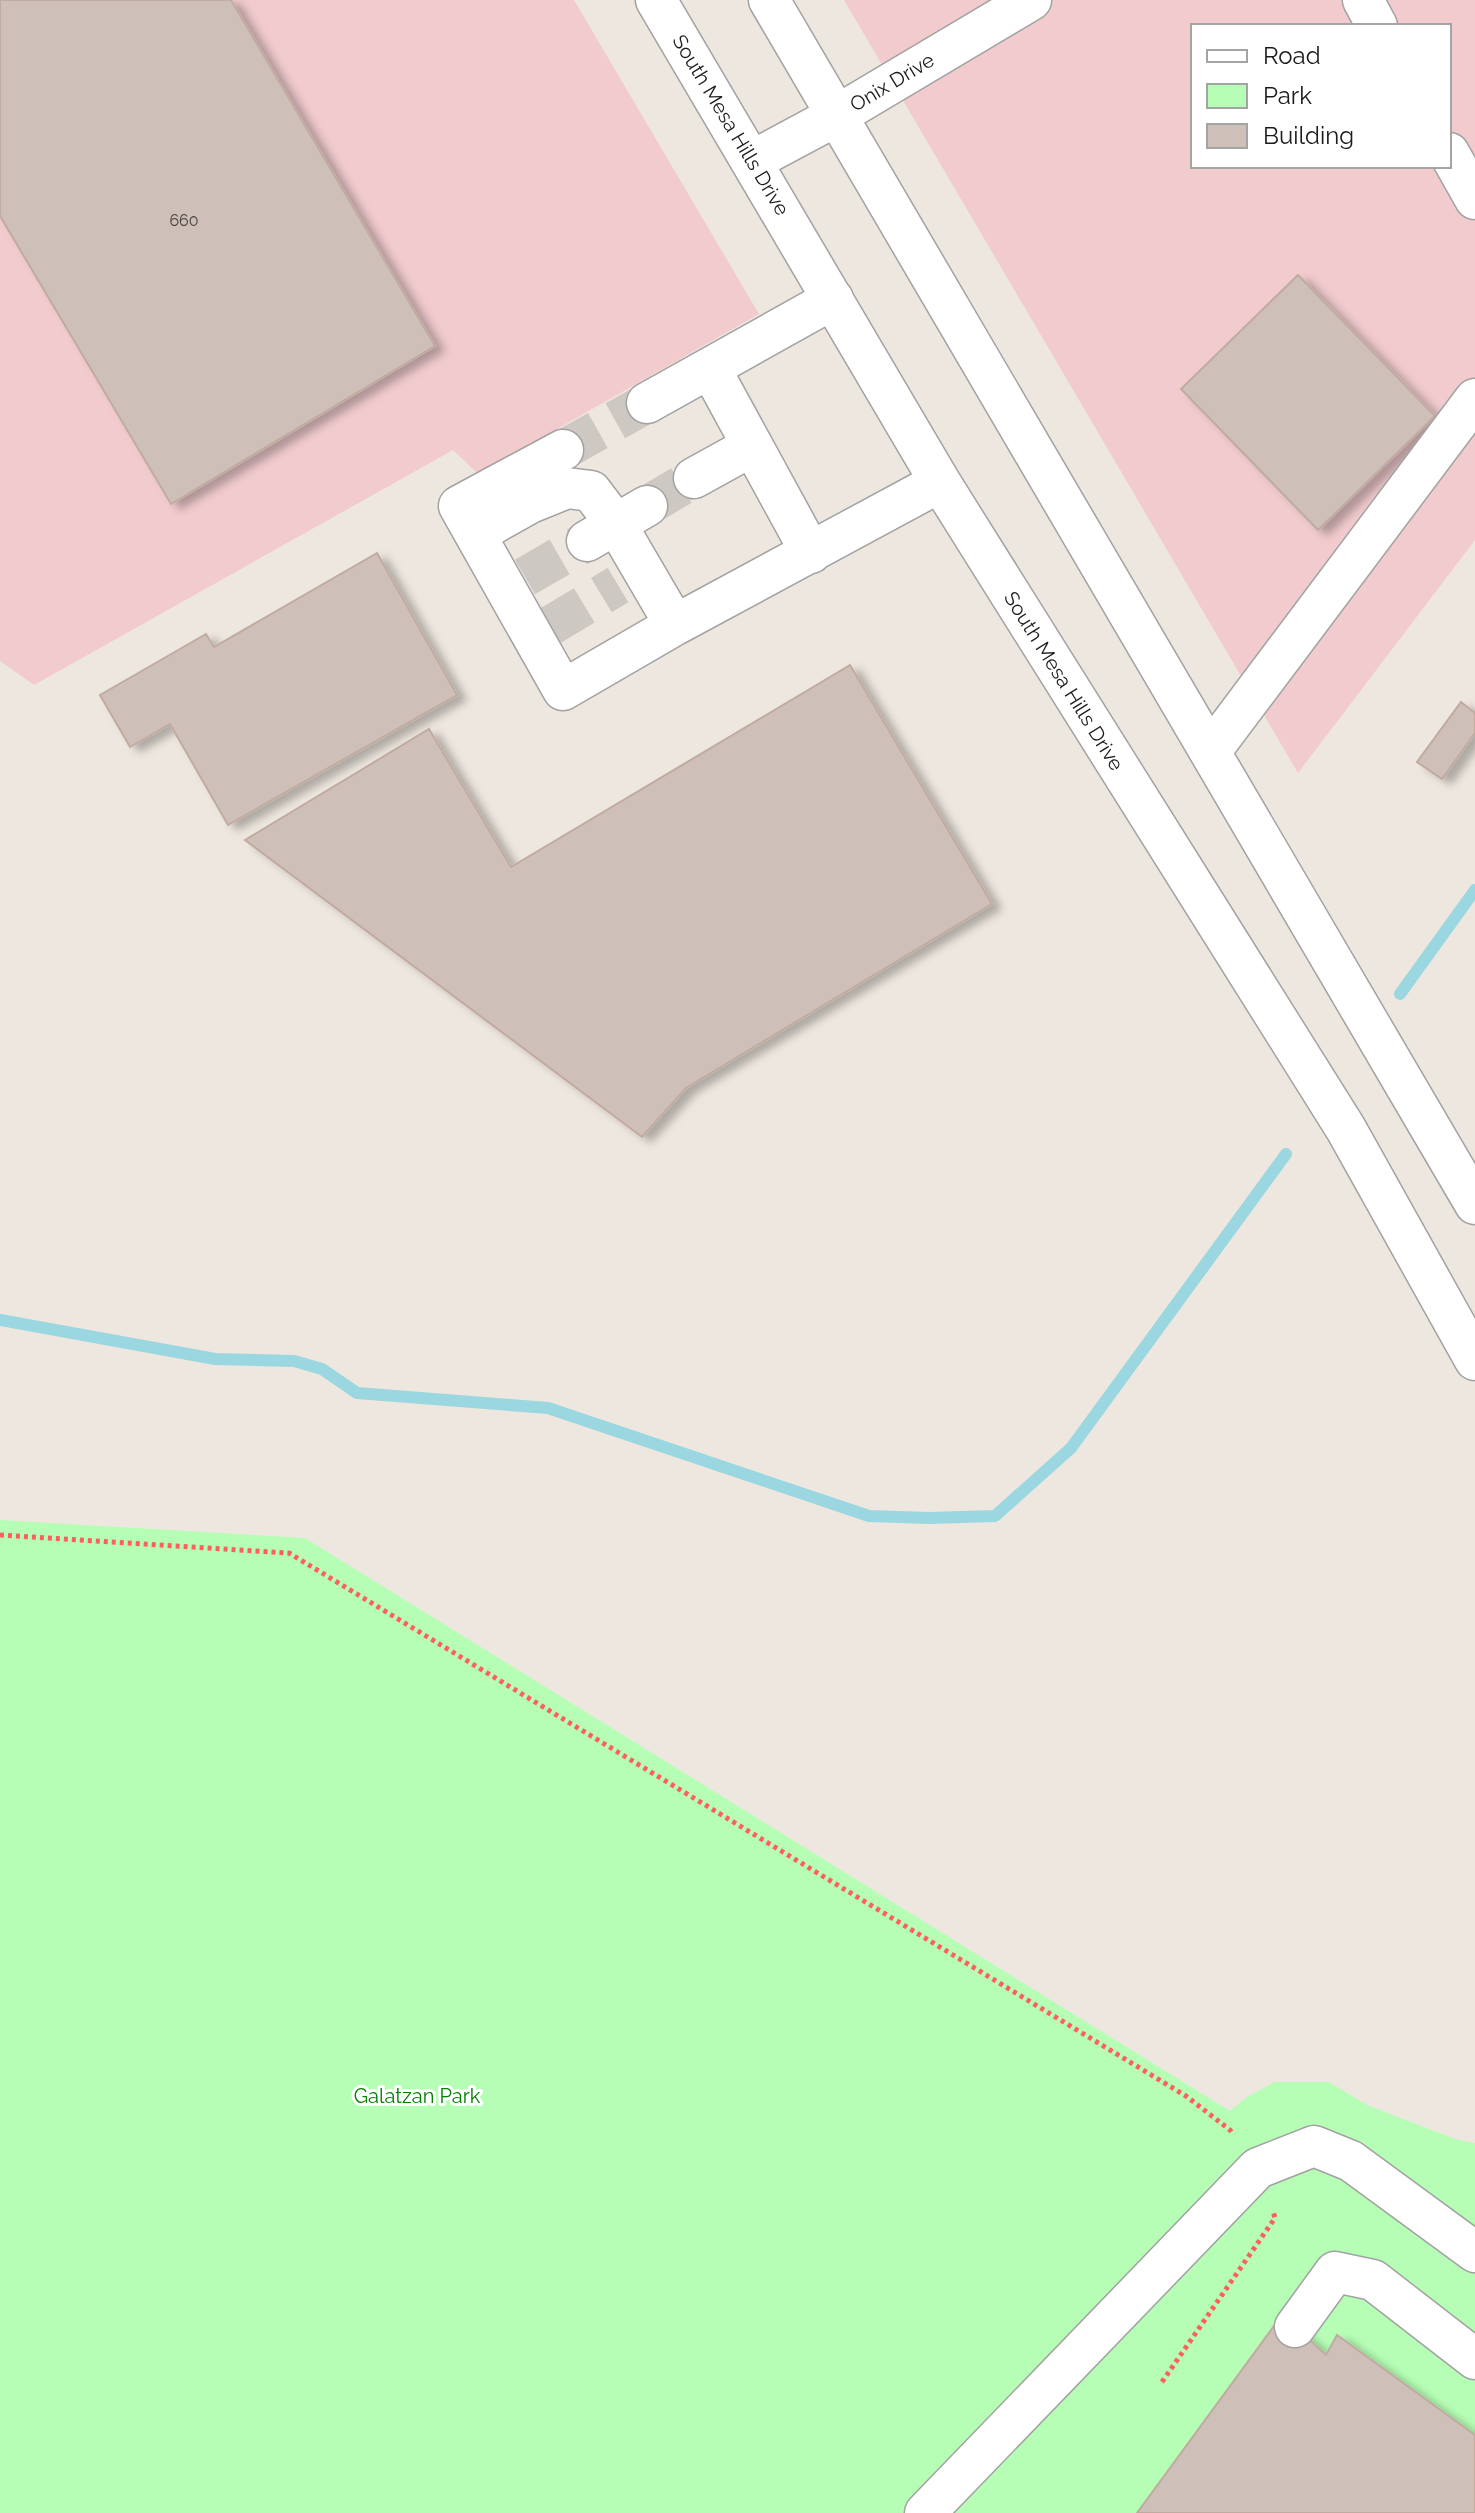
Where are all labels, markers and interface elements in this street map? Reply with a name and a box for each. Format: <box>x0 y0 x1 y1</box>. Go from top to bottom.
legend <box>1191 24 1451 168</box>
street label: South Mesa Hills Drive <box>668 30 795 220</box>
text: Road <box>1263 41 1321 70</box>
street label: Onix Drive <box>846 47 939 116</box>
text: Park <box>1263 81 1312 110</box>
text: Building <box>1263 121 1354 150</box>
house number: 660 <box>169 211 199 230</box>
street label: South Mesa Hills Drive <box>999 587 1129 775</box>
park label: Galatzan Park <box>354 2084 481 2108</box>

